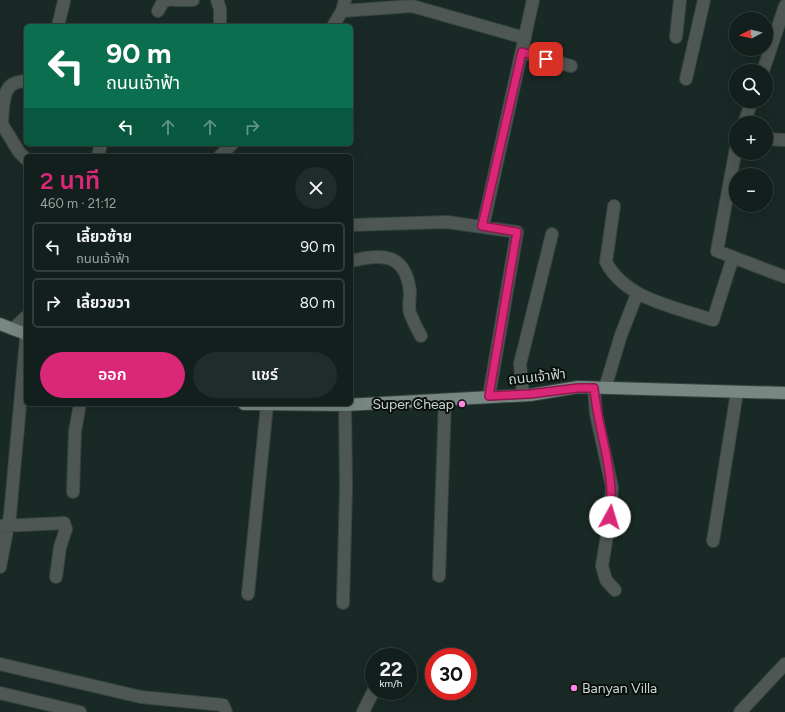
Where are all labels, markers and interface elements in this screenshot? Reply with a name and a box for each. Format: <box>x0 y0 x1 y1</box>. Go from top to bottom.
north arrow <box>729 12 773 56</box>
map controls <box>729 12 773 212</box>
text: 90 m <box>106 36 171 70</box>
icon: left <box>40 40 92 92</box>
pin <box>529 42 563 76</box>
icon: arrive <box>535 48 557 70</box>
button: search <box>729 64 773 108</box>
text: ถนนเจ้าฟ้า <box>106 72 180 94</box>
icon: left <box>115 116 137 138</box>
icon: ahead <box>157 116 179 138</box>
icon: ahead <box>199 116 221 138</box>
icon: right <box>241 116 263 138</box>
button: + <box>729 116 773 160</box>
text: 2 นาที <box>40 166 100 195</box>
button: close <box>295 167 337 209</box>
button: − <box>729 168 773 212</box>
text: 460 m · 21:12 <box>40 196 116 211</box>
text: เลี้ยวซ้าย <box>76 228 132 246</box>
icon: left <box>42 236 64 258</box>
text: 90 m <box>300 238 335 256</box>
text: ถนนเจ้าฟ้า <box>76 251 130 266</box>
icon: right <box>42 292 64 314</box>
text: เลี้ยวขวา <box>76 294 130 312</box>
text: 80 m <box>300 294 335 312</box>
button: ออก <box>40 352 185 398</box>
button: แชร์ <box>193 352 337 398</box>
street label: ถนนเจ้าฟ้า <box>507 366 567 388</box>
place label: Super Cheap <box>373 396 454 413</box>
marker: Super Cheap <box>457 399 467 409</box>
position arrow <box>589 496 631 538</box>
speed limit sign: 30 <box>425 648 477 700</box>
text: 22 <box>379 657 403 681</box>
text: km/h <box>380 677 402 690</box>
place label: Banyan Villa <box>582 680 657 697</box>
marker: Banyan Villa <box>569 683 579 693</box>

